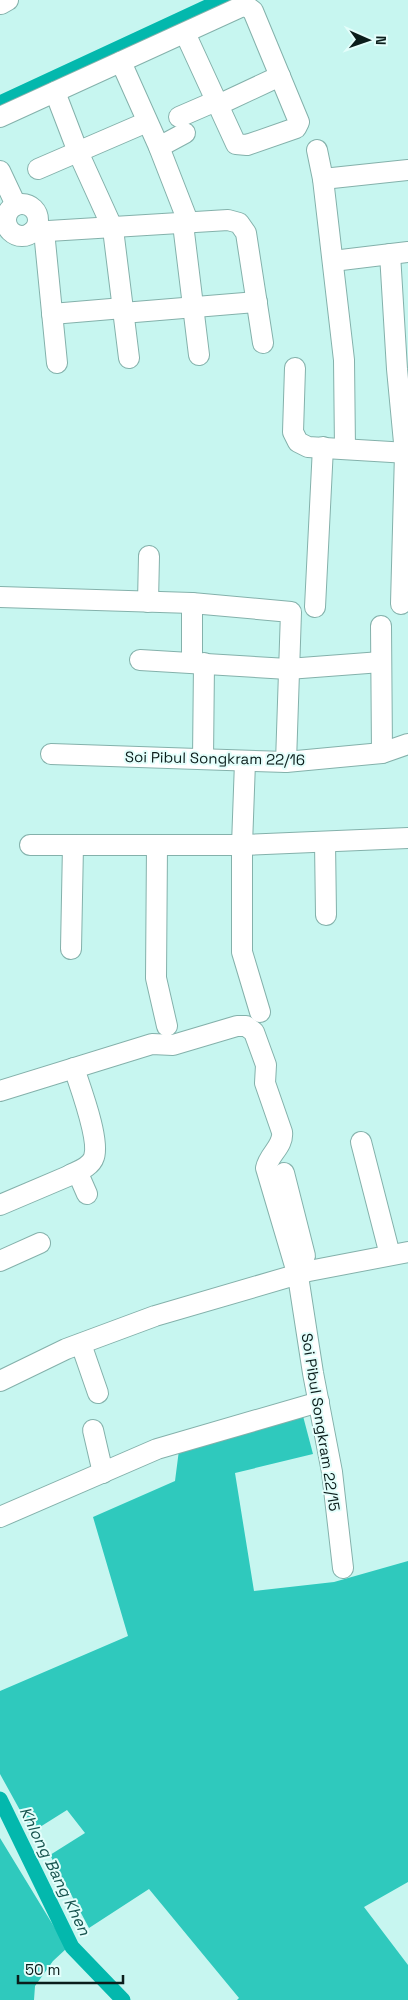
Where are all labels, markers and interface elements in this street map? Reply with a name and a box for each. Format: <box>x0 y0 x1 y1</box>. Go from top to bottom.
north arrow <box>343 15 393 65</box>
text: N <box>372 35 390 45</box>
street label: Soi Pibul Songkram 22/16 <box>125 747 305 769</box>
street label: Soi Pibul Songkram 22/15 <box>298 1332 344 1512</box>
water label: Khlong Bang Khen <box>15 1803 96 1940</box>
scale bar <box>18 1952 122 1984</box>
text: 50 m <box>25 1960 60 1979</box>

